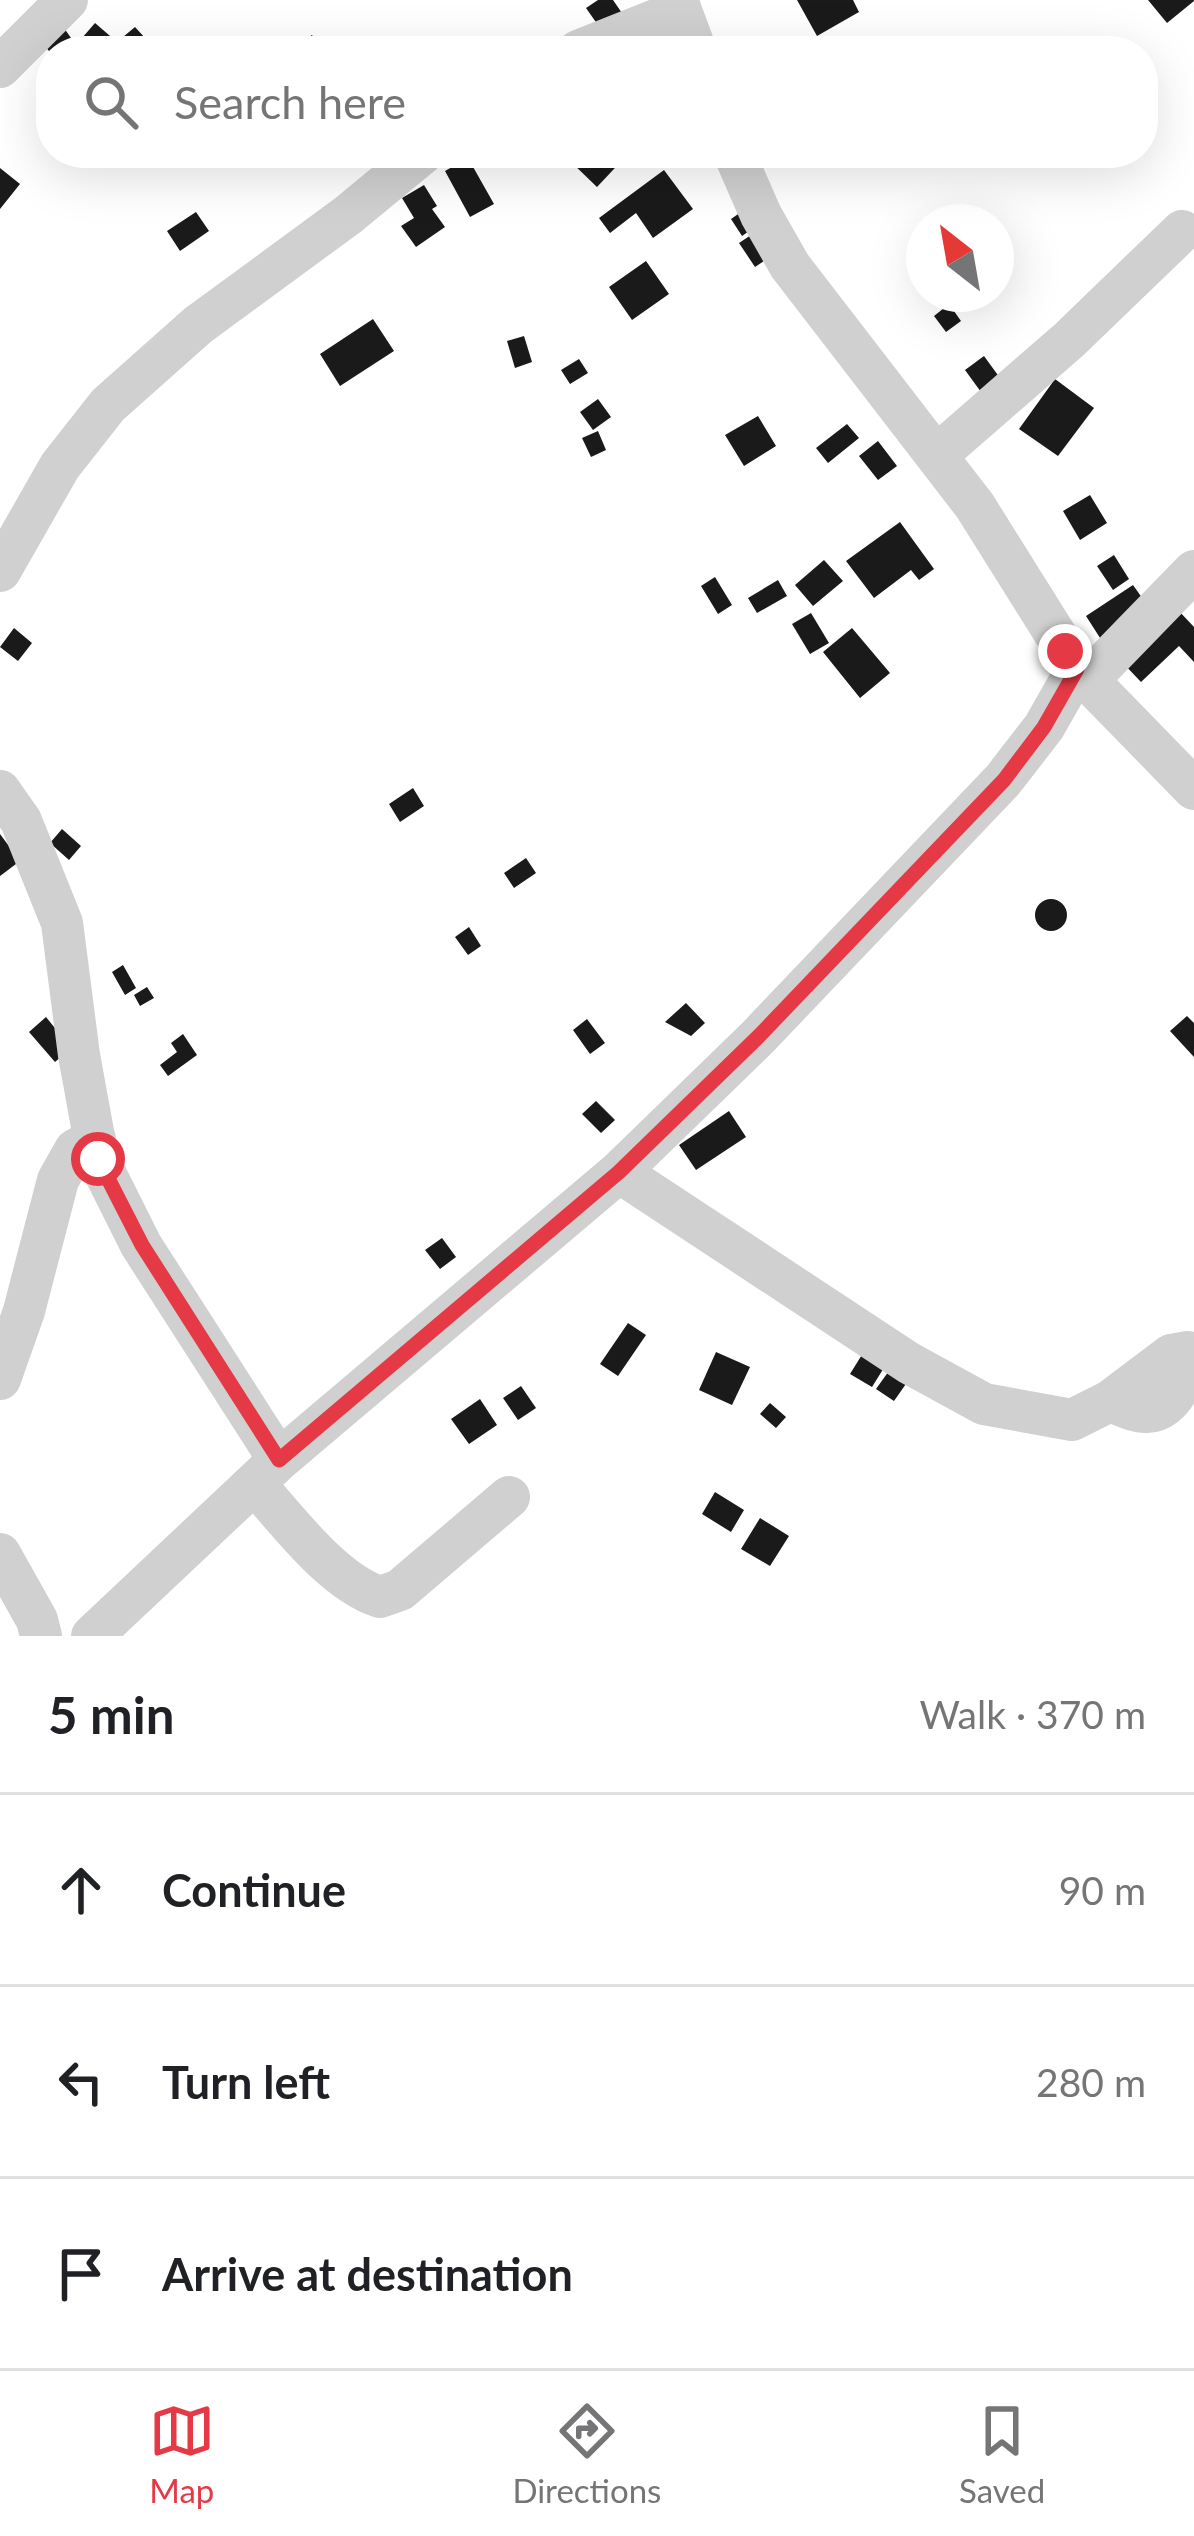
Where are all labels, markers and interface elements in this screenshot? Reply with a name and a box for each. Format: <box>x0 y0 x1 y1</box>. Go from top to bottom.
search box <box>36 36 1158 168</box>
icon: search <box>78 69 144 135</box>
text: Search here <box>174 75 406 129</box>
north arrow <box>906 204 1014 312</box>
route end <box>1038 624 1092 678</box>
route start <box>71 1132 125 1186</box>
text: 5 min <box>48 1684 174 1745</box>
text: Walk · 370 m <box>919 1691 1146 1737</box>
icon: ahead <box>48 1857 114 1923</box>
text: Continue <box>162 1863 346 1917</box>
text: 90 m <box>1059 1867 1146 1913</box>
icon: left <box>48 2049 114 2115</box>
text: Turn left <box>162 2055 330 2109</box>
text: 280 m <box>1036 2059 1146 2105</box>
icon: arrive <box>48 2241 114 2307</box>
text: Arrive at destination <box>162 2247 573 2301</box>
tab: Map <box>149 2398 215 2510</box>
tab: Directions <box>512 2398 661 2510</box>
tab: Saved <box>959 2398 1045 2510</box>

